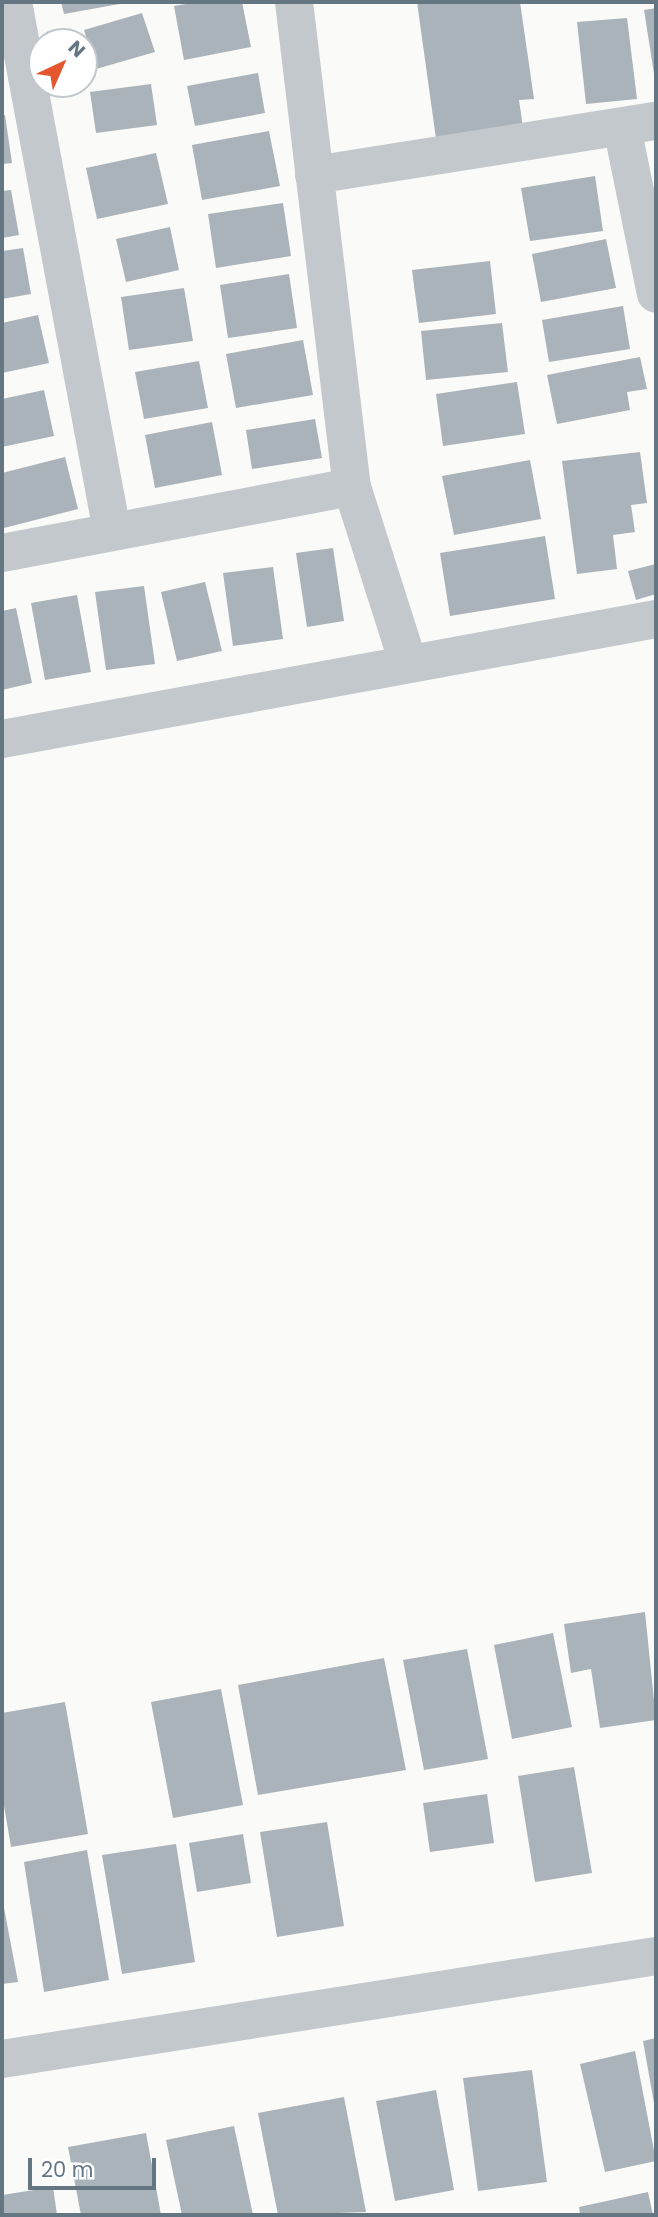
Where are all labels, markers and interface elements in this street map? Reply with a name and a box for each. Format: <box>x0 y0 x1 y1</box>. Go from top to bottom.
north arrow <box>28 28 98 98</box>
text: N <box>62 34 91 64</box>
scale bar <box>32 2144 159 2188</box>
text: 20 m <box>41 2155 94 2184</box>

